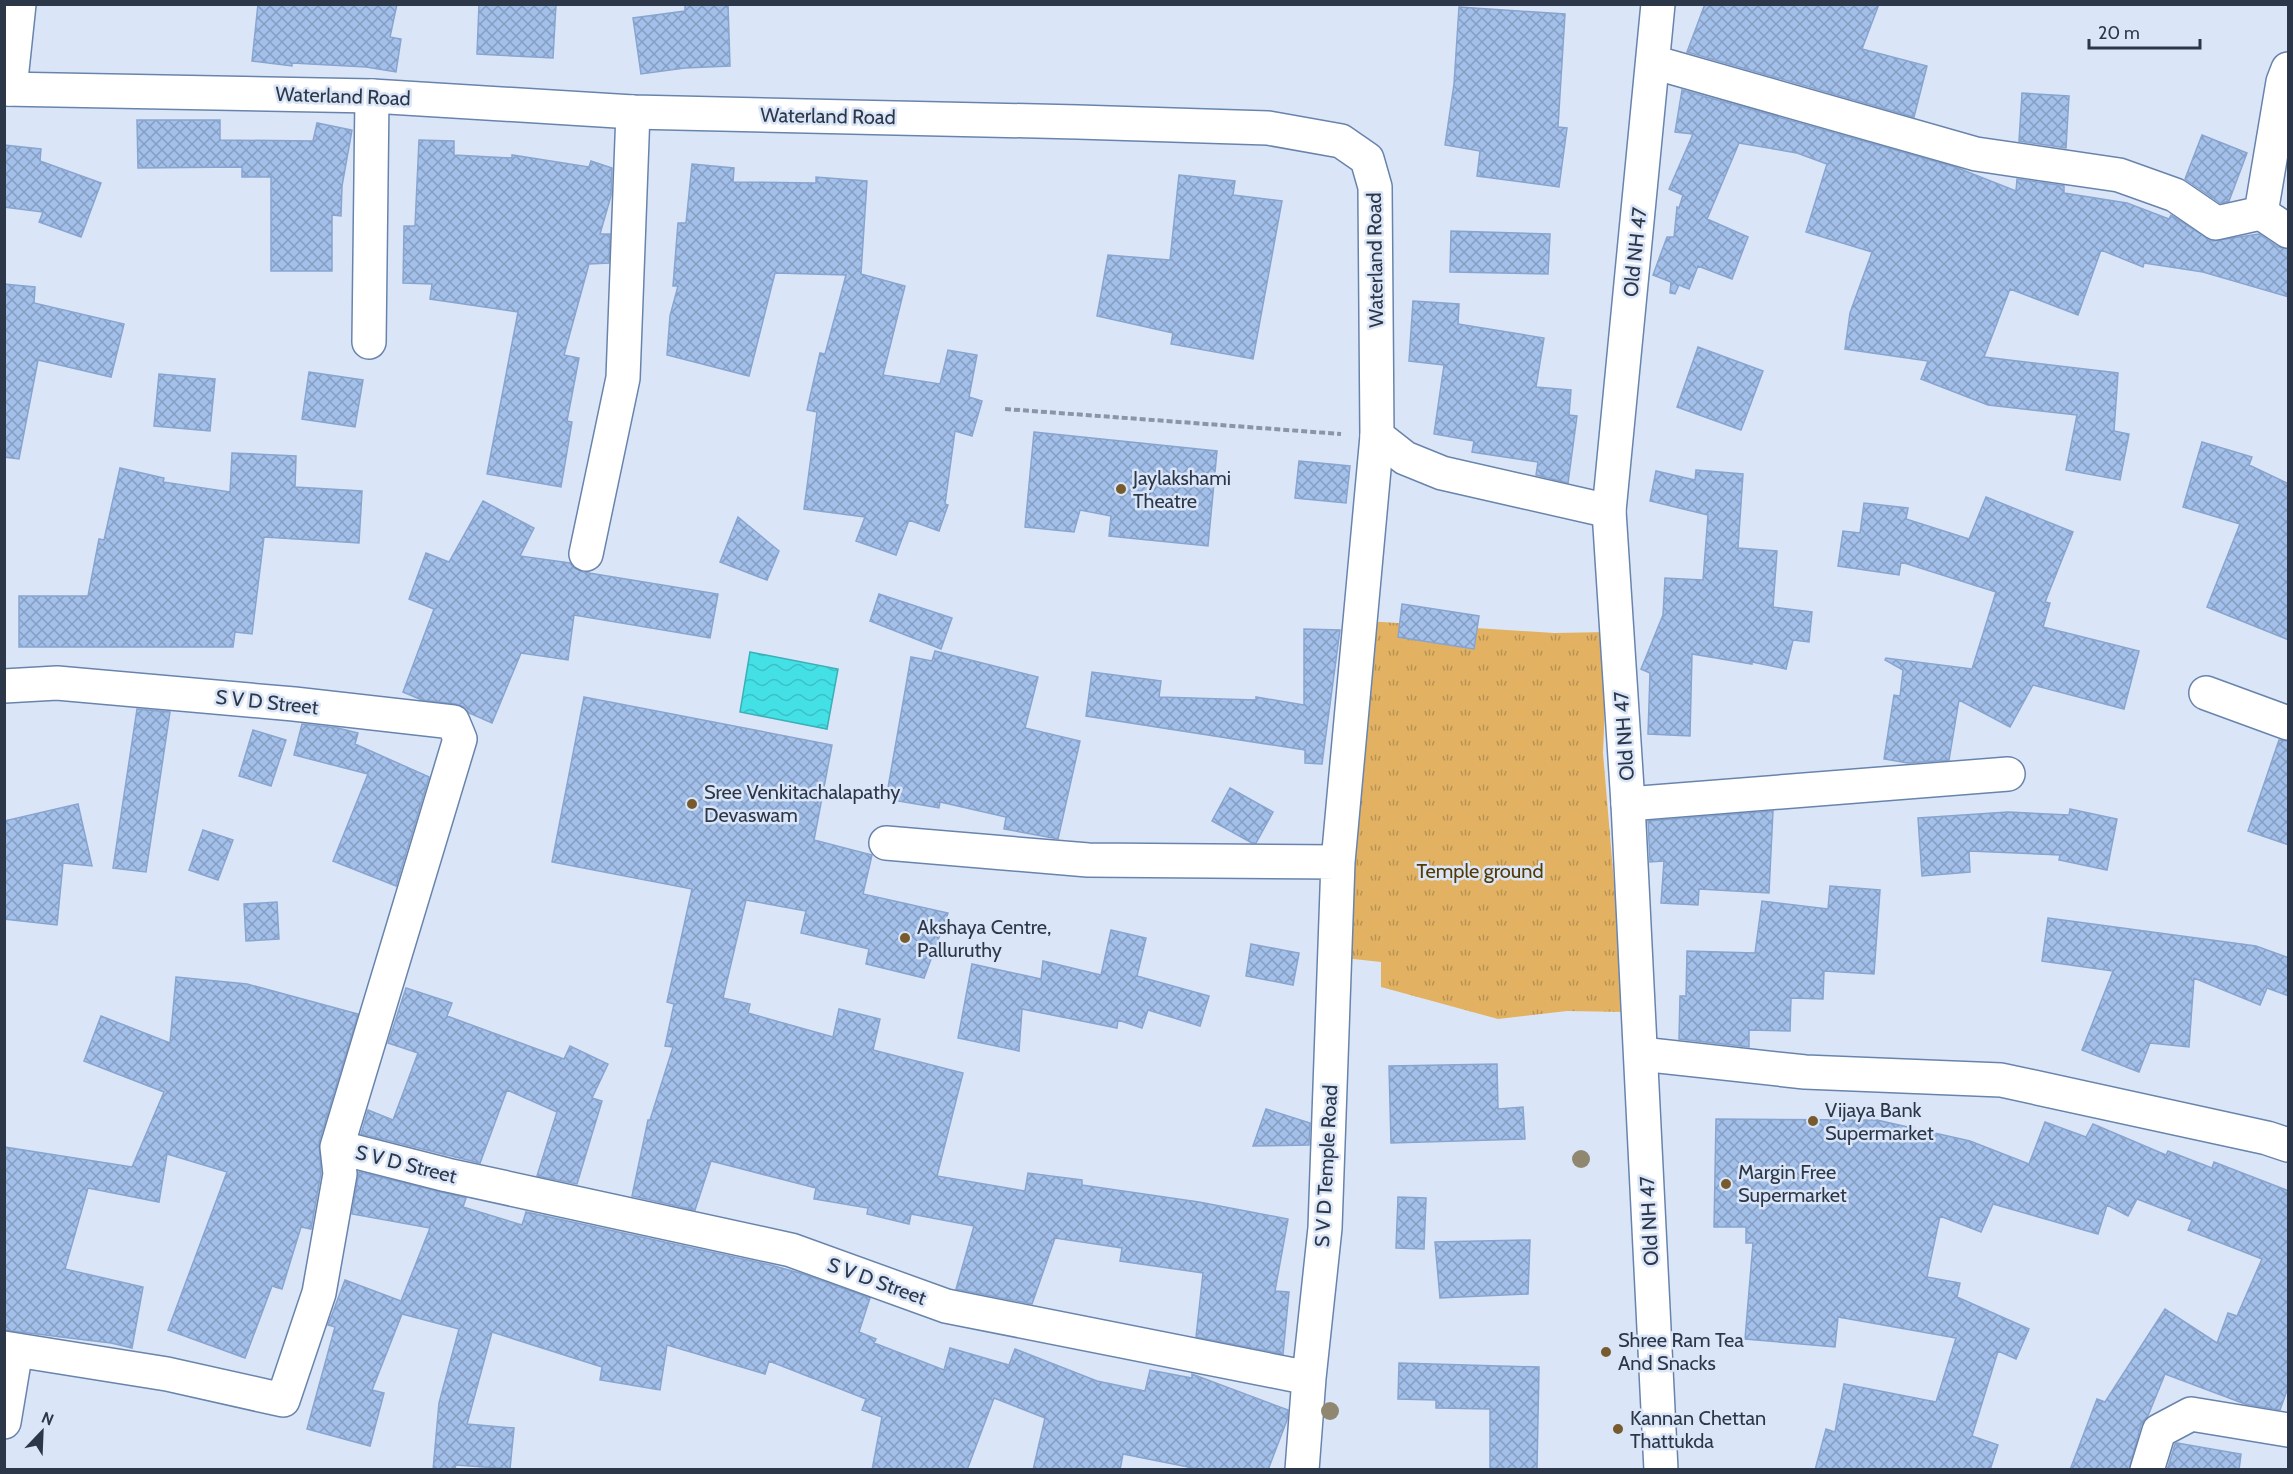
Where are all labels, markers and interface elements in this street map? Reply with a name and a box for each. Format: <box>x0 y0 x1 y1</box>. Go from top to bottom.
scale bar <box>2089 12 2200 50</box>
text: 20 m <box>2098 22 2140 44</box>
street label: Waterland Road <box>275 82 411 110</box>
street label: Waterland Road <box>760 103 896 129</box>
street label: Waterland Road <box>1362 192 1388 328</box>
street label: Old NH 47 <box>1618 206 1652 298</box>
place label: Jaylakshami Theatre <box>1132 466 1231 513</box>
marker: Jaylakshami Theatre <box>1114 482 1128 496</box>
street label: S V D Street <box>214 685 320 719</box>
street label: Old NH 47 <box>1609 690 1639 782</box>
place label: Sree Venkitachalapathy Devaswam <box>704 780 900 827</box>
marker: Sree Venkitachalapathy Devaswam <box>685 797 699 811</box>
park label: Temple ground <box>1416 859 1544 883</box>
place label: Akshaya Centre, Palluruthy <box>917 915 1051 962</box>
marker: Akshaya Centre, Palluruthy <box>898 931 912 945</box>
street label: S V D Temple Road <box>1310 1084 1342 1248</box>
place label: Vijaya Bank Supermarket <box>1825 1098 1934 1145</box>
marker: Vijaya Bank Supermarket <box>1806 1114 1820 1128</box>
street label: S V D Street <box>353 1140 459 1188</box>
place label: Margin Free Supermarket <box>1738 1160 1847 1207</box>
street label: Old NH 47 <box>1635 1176 1663 1266</box>
marker: Margin Free Supermarket <box>1719 1177 1733 1191</box>
street label: S V D Street <box>824 1252 930 1310</box>
place label: Shree Ram Tea And Snacks <box>1618 1328 1744 1375</box>
marker: Shree Ram Tea And Snacks <box>1599 1345 1613 1359</box>
north arrow <box>12 1402 72 1462</box>
place label: Kannan Chettan Thattukda <box>1630 1406 1766 1453</box>
text: N <box>39 1408 57 1430</box>
marker: Kannan Chettan Thattukda <box>1611 1422 1625 1436</box>

